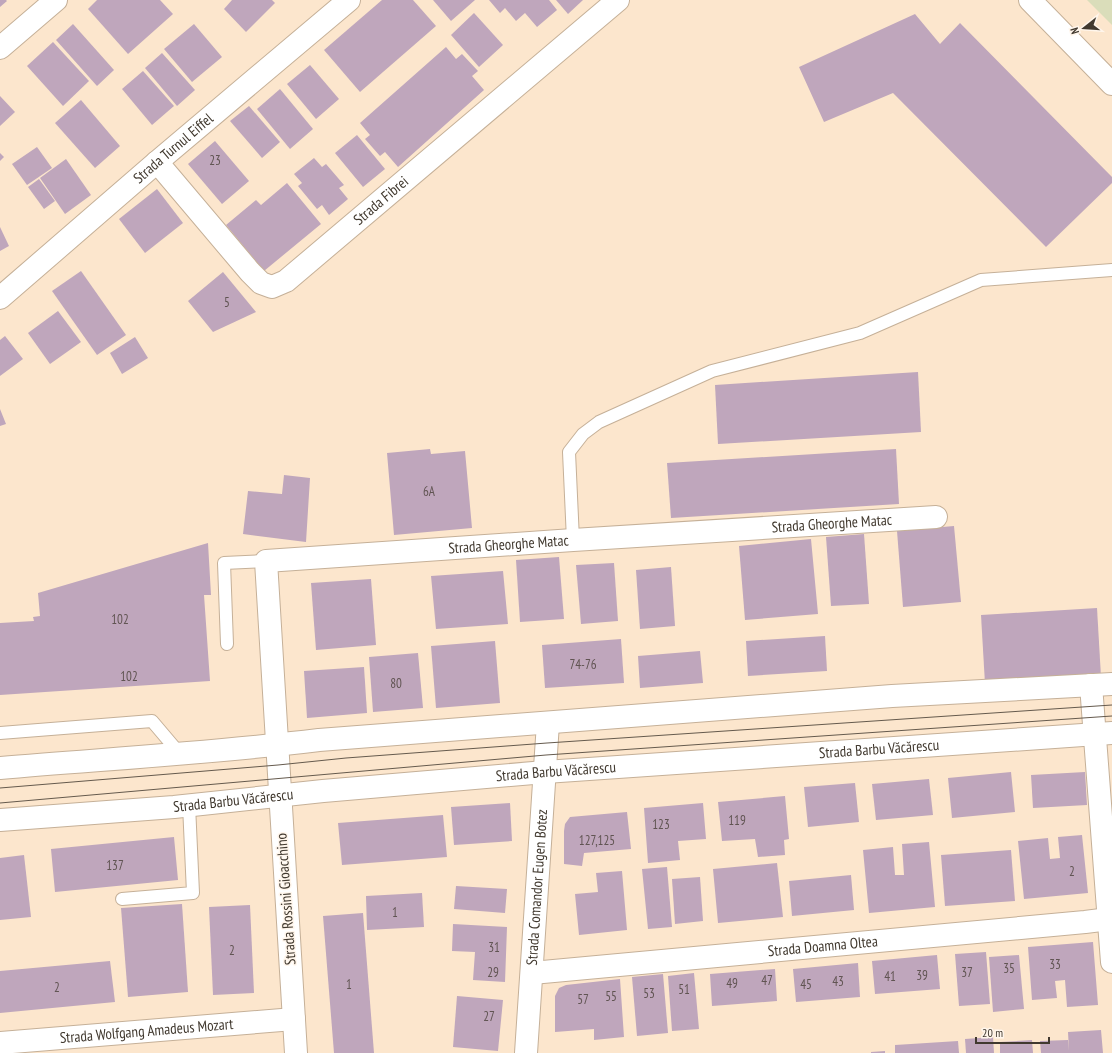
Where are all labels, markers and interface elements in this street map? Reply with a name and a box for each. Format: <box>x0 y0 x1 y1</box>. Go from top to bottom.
north arrow <box>1064 8 1104 48</box>
text: N <box>1067 26 1082 36</box>
street label: Strada Turnul Eiffel <box>129 108 217 187</box>
house number: 23 <box>209 152 221 169</box>
street label: Strada Fibrei <box>349 172 412 229</box>
house number: 5 <box>224 294 230 311</box>
house number: 6A <box>423 483 436 500</box>
street label: Strada Gheorghe Matac <box>771 510 893 536</box>
street label: Strada Gheorghe Matac <box>448 530 570 558</box>
house number: 102 <box>111 611 129 628</box>
house number: 74-76 <box>569 656 597 673</box>
house number: 102 <box>120 668 138 685</box>
house number: 80 <box>390 675 402 692</box>
street label: Strada Barbu Văcărescu <box>818 735 940 762</box>
street label: Strada Barbu Văcărescu <box>495 757 617 785</box>
street label: Strada Barbu Văcărescu <box>172 784 294 816</box>
street label: Strada Comandor Eugen Botez <box>522 809 551 966</box>
house number: 119 <box>728 812 746 829</box>
house number: 123 <box>652 816 670 833</box>
street label: Strada Rossini Gioacchino <box>271 832 300 966</box>
house number: 127,125 <box>579 832 615 849</box>
house number: 137 <box>106 857 124 874</box>
house number: 2 <box>1069 863 1075 880</box>
house number: 1 <box>392 904 398 921</box>
street label: Strada Doamna Oltea <box>767 931 879 960</box>
house number: 31 <box>488 939 500 956</box>
house number: 2 <box>229 942 235 959</box>
house number: 33 <box>1049 956 1061 973</box>
house number: 35 <box>1003 960 1015 977</box>
house number: 29 <box>487 964 499 981</box>
house number: 37 <box>961 964 973 981</box>
house number: 39 <box>916 967 928 984</box>
house number: 41 <box>884 968 896 985</box>
house number: 47 <box>761 972 773 989</box>
house number: 43 <box>832 973 844 990</box>
house number: 49 <box>726 975 738 992</box>
house number: 1 <box>346 976 352 993</box>
house number: 45 <box>800 976 812 993</box>
house number: 2 <box>54 979 60 996</box>
house number: 51 <box>678 981 690 998</box>
house number: 53 <box>643 985 655 1002</box>
house number: 55 <box>605 988 617 1005</box>
house number: 57 <box>577 991 589 1008</box>
house number: 27 <box>483 1008 495 1025</box>
street label: Strada Wolfgang Amadeus Mozart <box>59 1014 234 1047</box>
scale bar <box>976 1019 1049 1045</box>
text: 20 m <box>982 1025 1003 1040</box>

